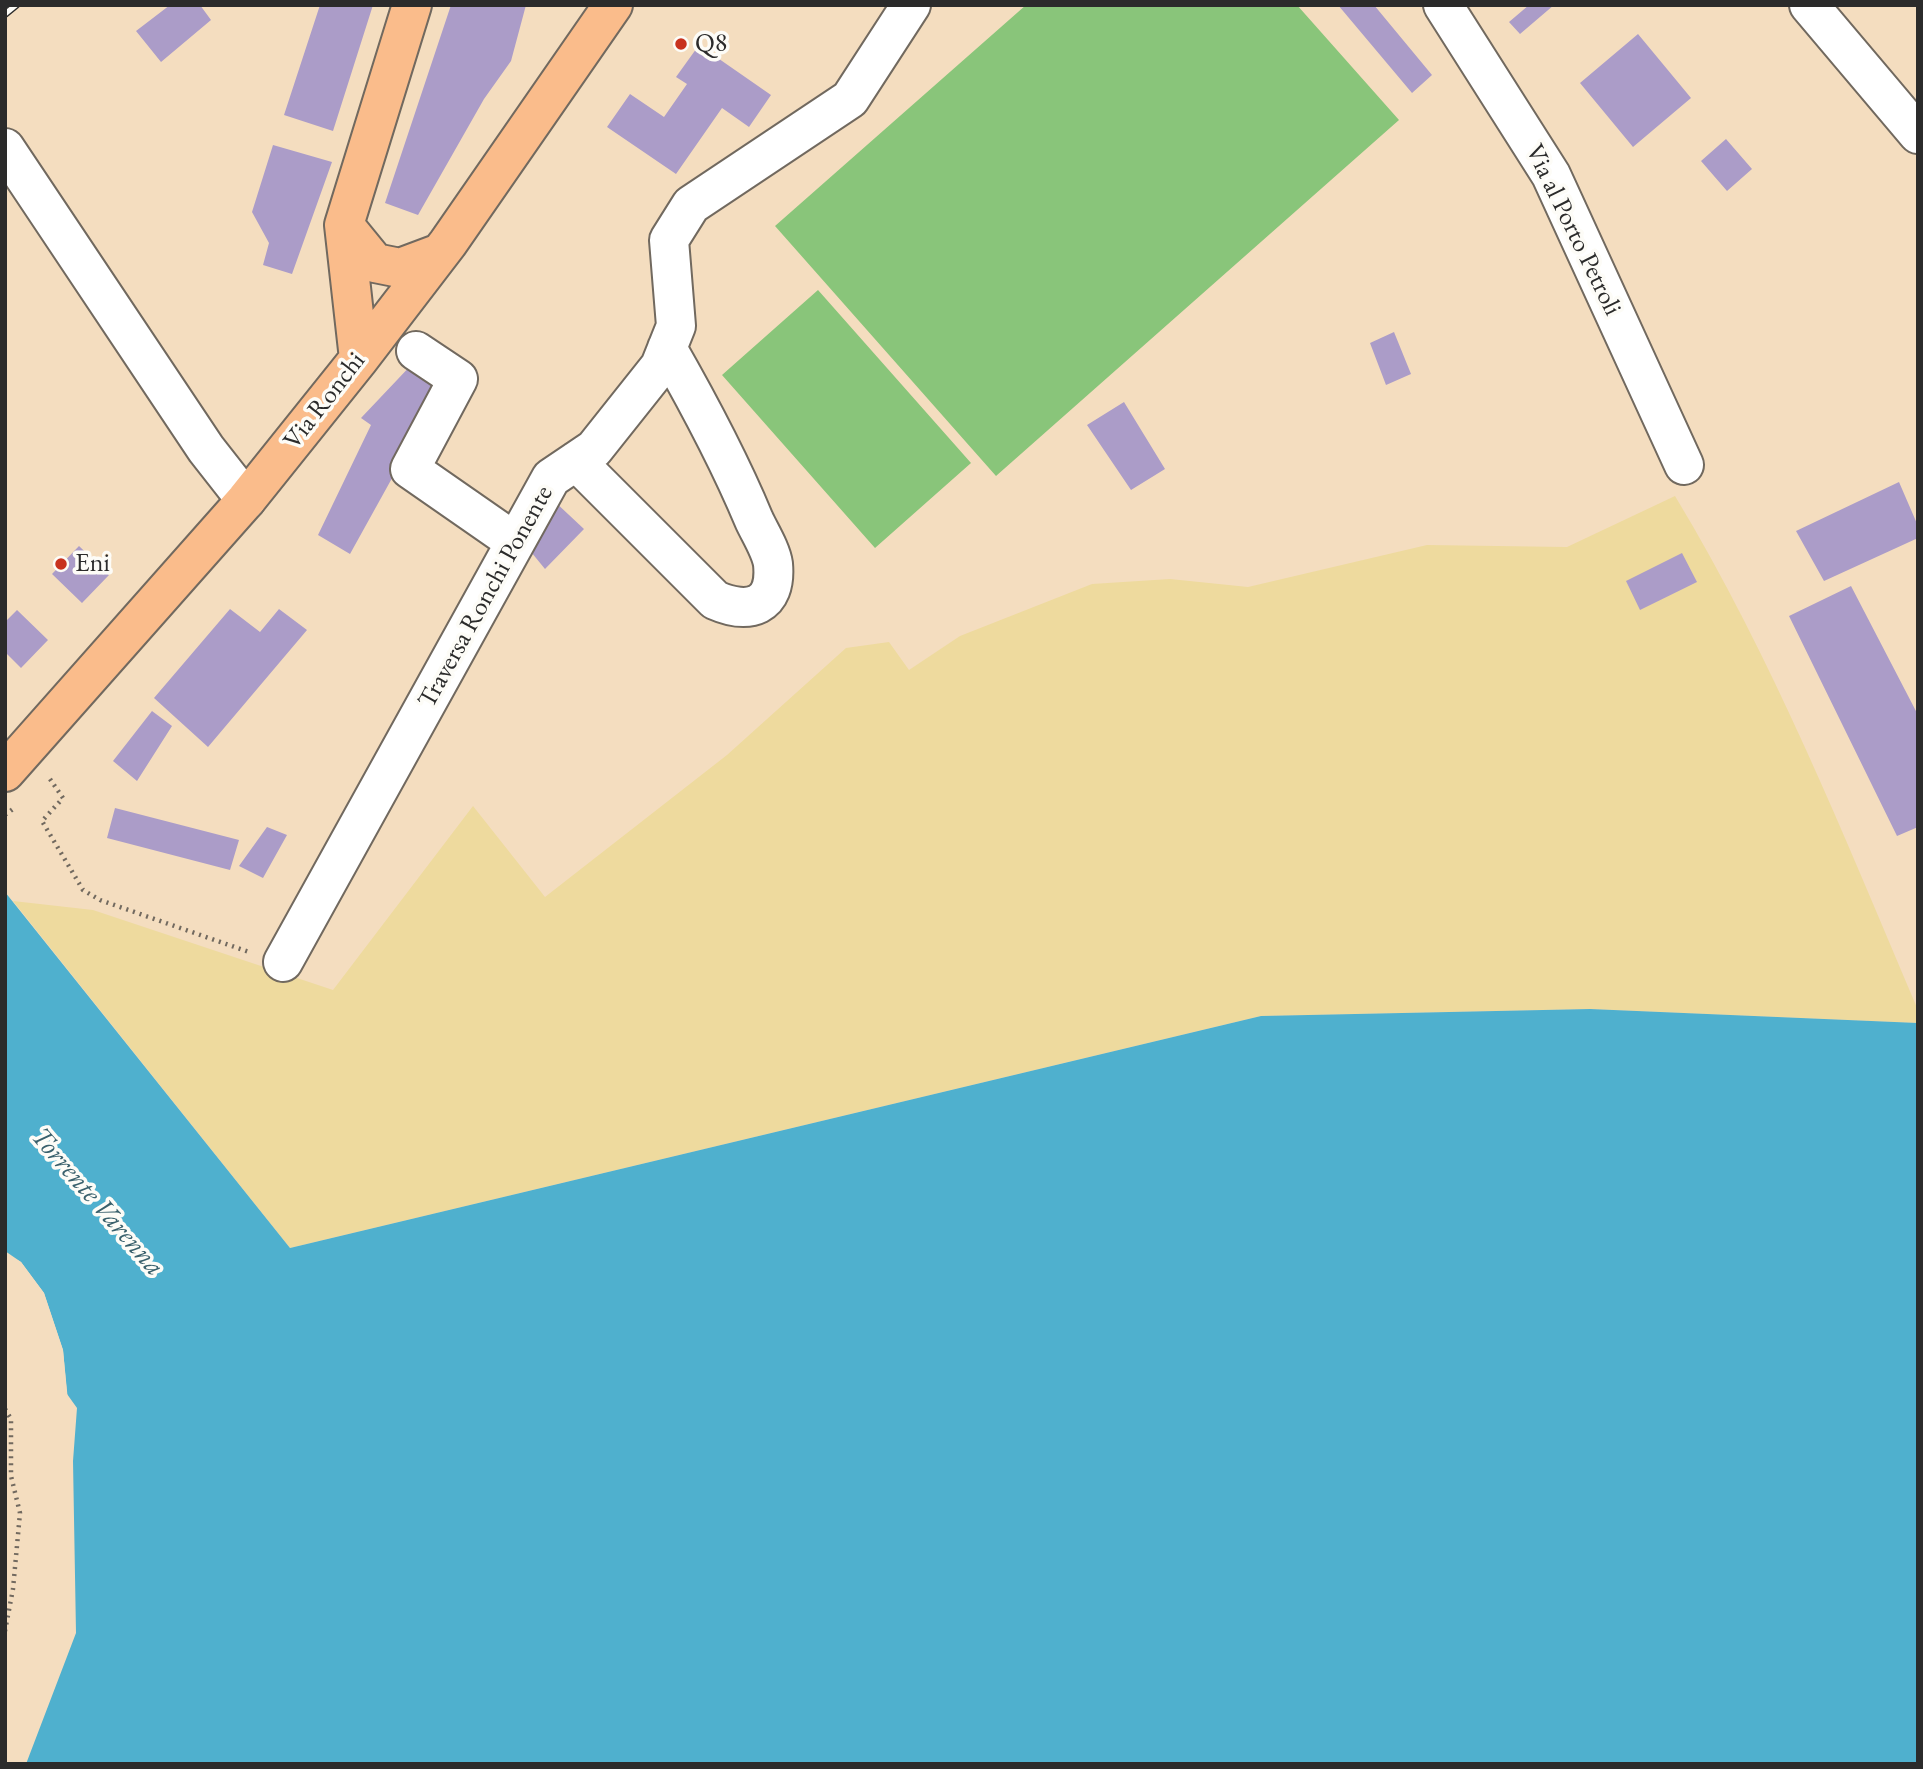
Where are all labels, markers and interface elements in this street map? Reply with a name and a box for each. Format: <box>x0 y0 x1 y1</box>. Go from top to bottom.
place label: Q8 <box>695 28 727 60</box>
marker: Q8 <box>673 36 689 52</box>
street label: Via al Porto Petroli <box>1518 139 1628 321</box>
street label: Via Ronchi <box>277 346 373 456</box>
street label: Traversa Ronchi Ponente <box>412 480 560 714</box>
place label: Eni <box>75 548 110 580</box>
marker: Eni <box>53 556 69 572</box>
water label: Torrente Varenna <box>23 1121 171 1283</box>

